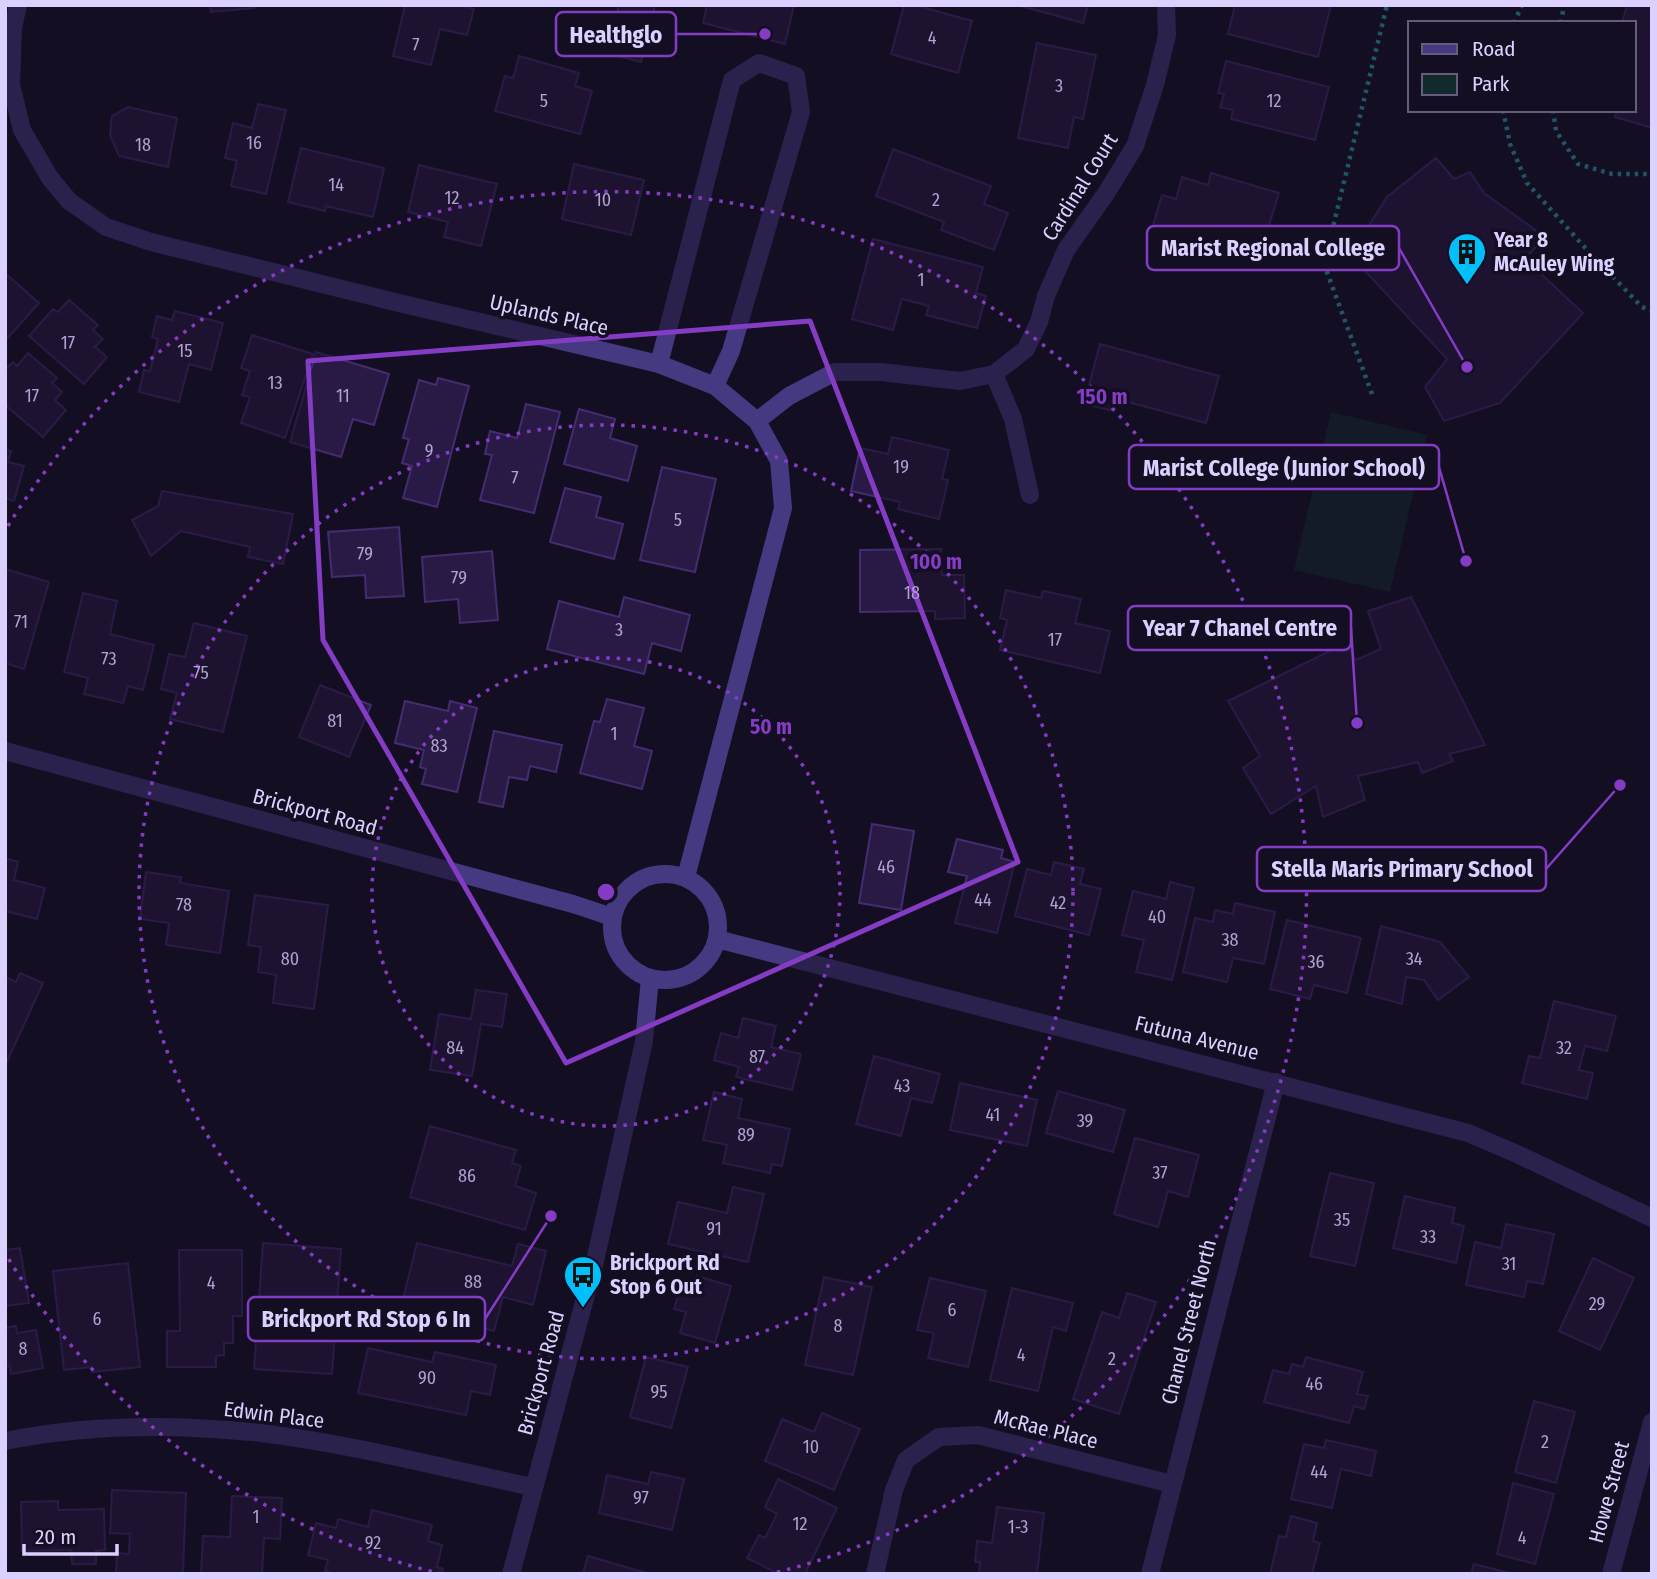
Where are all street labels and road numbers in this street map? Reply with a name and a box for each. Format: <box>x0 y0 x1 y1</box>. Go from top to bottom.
street label: Cardinal Court <box>1037 128 1123 246</box>
street label: Uplands Place <box>487 289 611 341</box>
street label: Brickport Road <box>250 783 380 841</box>
street label: Futuna Avenue <box>1132 1010 1262 1066</box>
street label: Chanel Street North <box>1156 1237 1222 1407</box>
street label: Brickport Road <box>512 1308 570 1438</box>
street label: Edwin Place <box>222 1396 326 1434</box>
street label: McRae Place <box>991 1404 1101 1454</box>
street label: Howe Street <box>1583 1438 1635 1546</box>

